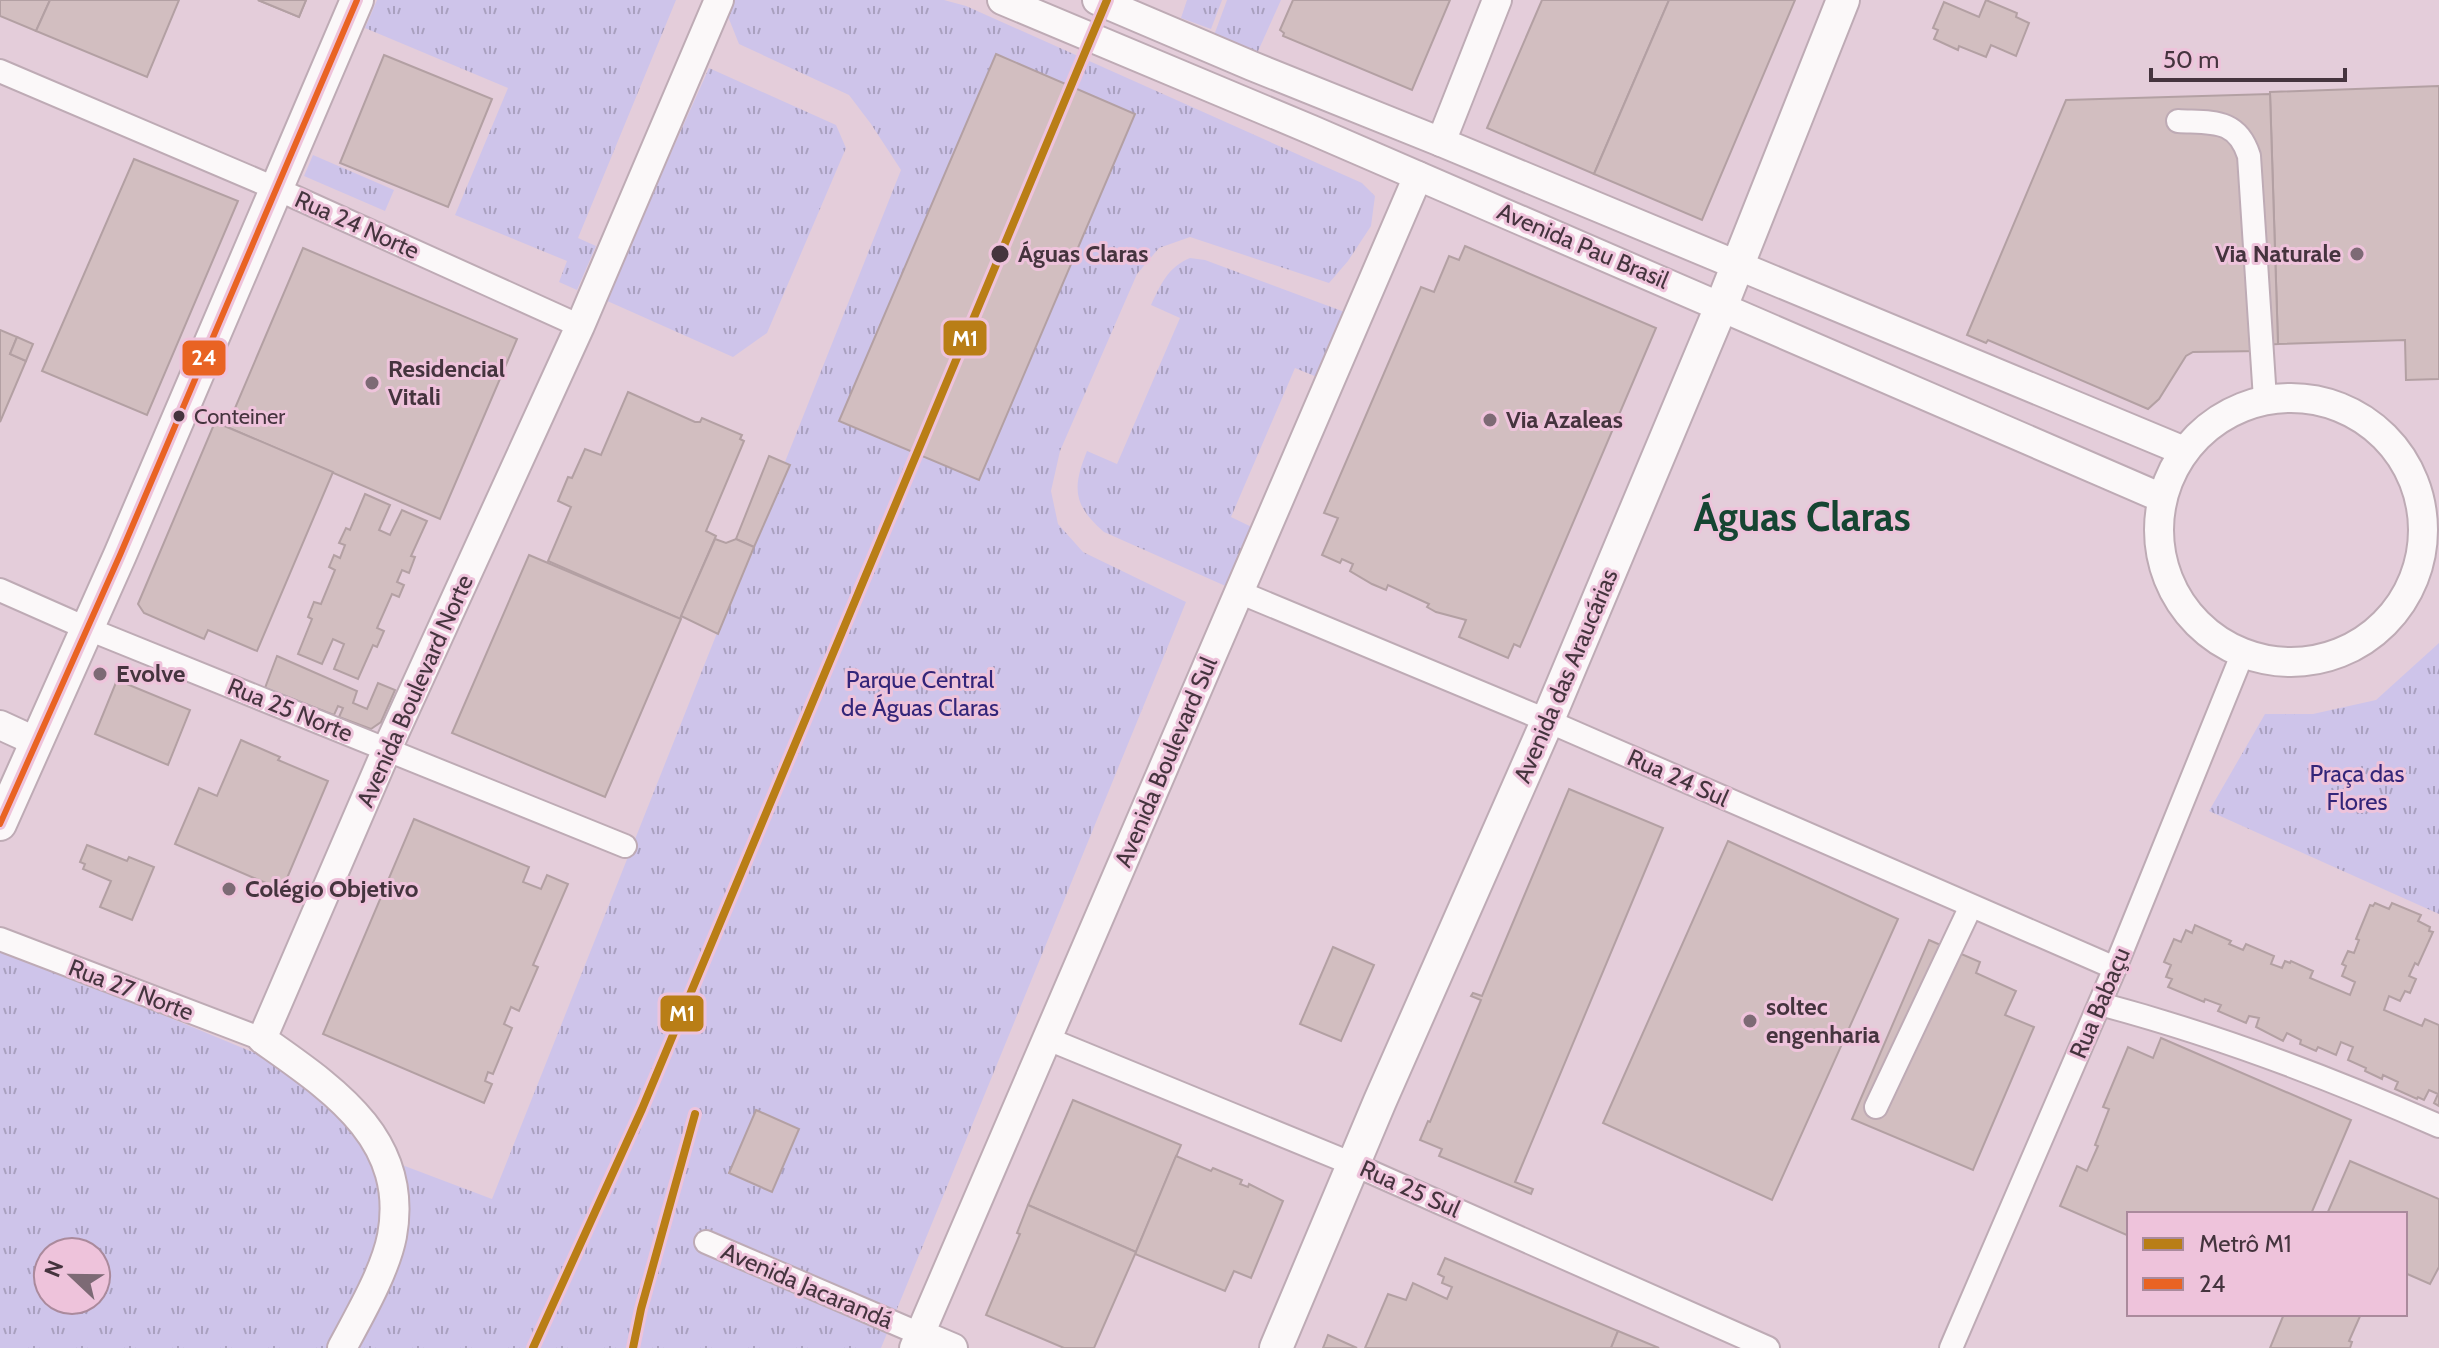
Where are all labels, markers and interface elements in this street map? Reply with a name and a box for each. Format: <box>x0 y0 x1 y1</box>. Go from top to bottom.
scale bar <box>2151 32 2345 82</box>
text: 50 m <box>2163 45 2219 74</box>
street label: Rua 24 Norte <box>290 184 424 265</box>
street label: Avenida Pau Brasil <box>1493 196 1674 295</box>
place label: Águas Claras <box>1018 239 1148 268</box>
place label: Via Naturale <box>2215 239 2341 268</box>
marker: Águas Claras <box>989 243 1011 265</box>
marker: Via Naturale <box>2348 245 2366 263</box>
line badge: M1 <box>942 319 988 357</box>
text: M1 <box>952 325 978 352</box>
line badge: 24 <box>181 339 227 377</box>
text: 24 <box>191 344 217 371</box>
place label: Residencial Vitali <box>388 354 505 411</box>
marker: Residencial Vitali <box>363 374 381 392</box>
place label: Conteiner <box>194 403 285 430</box>
place label: Via Azaleas <box>1506 405 1623 434</box>
marker: Conteiner <box>171 408 187 424</box>
marker: Via Azaleas <box>1481 411 1499 429</box>
district label: Águas Claras <box>1693 492 1911 541</box>
street label: Avenida das Araucárias <box>1507 564 1624 787</box>
street label: Avenida Boulevard Norte <box>350 570 479 811</box>
street label: Avenida Boulevard Sul <box>1108 652 1223 871</box>
place label: Evolve <box>116 659 185 688</box>
marker: Evolve <box>91 665 109 683</box>
park label: Parque Central de Águas Claras <box>841 665 999 722</box>
street label: Rua 25 Norte <box>223 671 357 748</box>
street label: Rua 24 Sul <box>1623 742 1734 813</box>
park label: Praça das Flores <box>2309 759 2405 816</box>
place label: Colégio Objetivo <box>245 874 419 903</box>
marker: Colégio Objetivo <box>220 880 238 898</box>
street label: Rua Babaçu <box>2063 943 2136 1063</box>
street label: Rua 27 Norte <box>65 952 198 1027</box>
place label: soltec engenharia <box>1766 992 1880 1049</box>
line badge: M1 <box>659 994 705 1033</box>
text: M1 <box>669 1000 695 1027</box>
marker: soltec engenharia <box>1741 1012 1759 1030</box>
street label: Rua 25 Sul <box>1356 1154 1465 1224</box>
legend <box>2127 1212 2407 1316</box>
text: Metrô M1 <box>2199 1229 2292 1258</box>
north arrow <box>32 1236 112 1316</box>
street label: Avenida Jacarandá <box>717 1236 898 1335</box>
text: N <box>38 1256 69 1281</box>
text: 24 <box>2199 1269 2226 1298</box>

